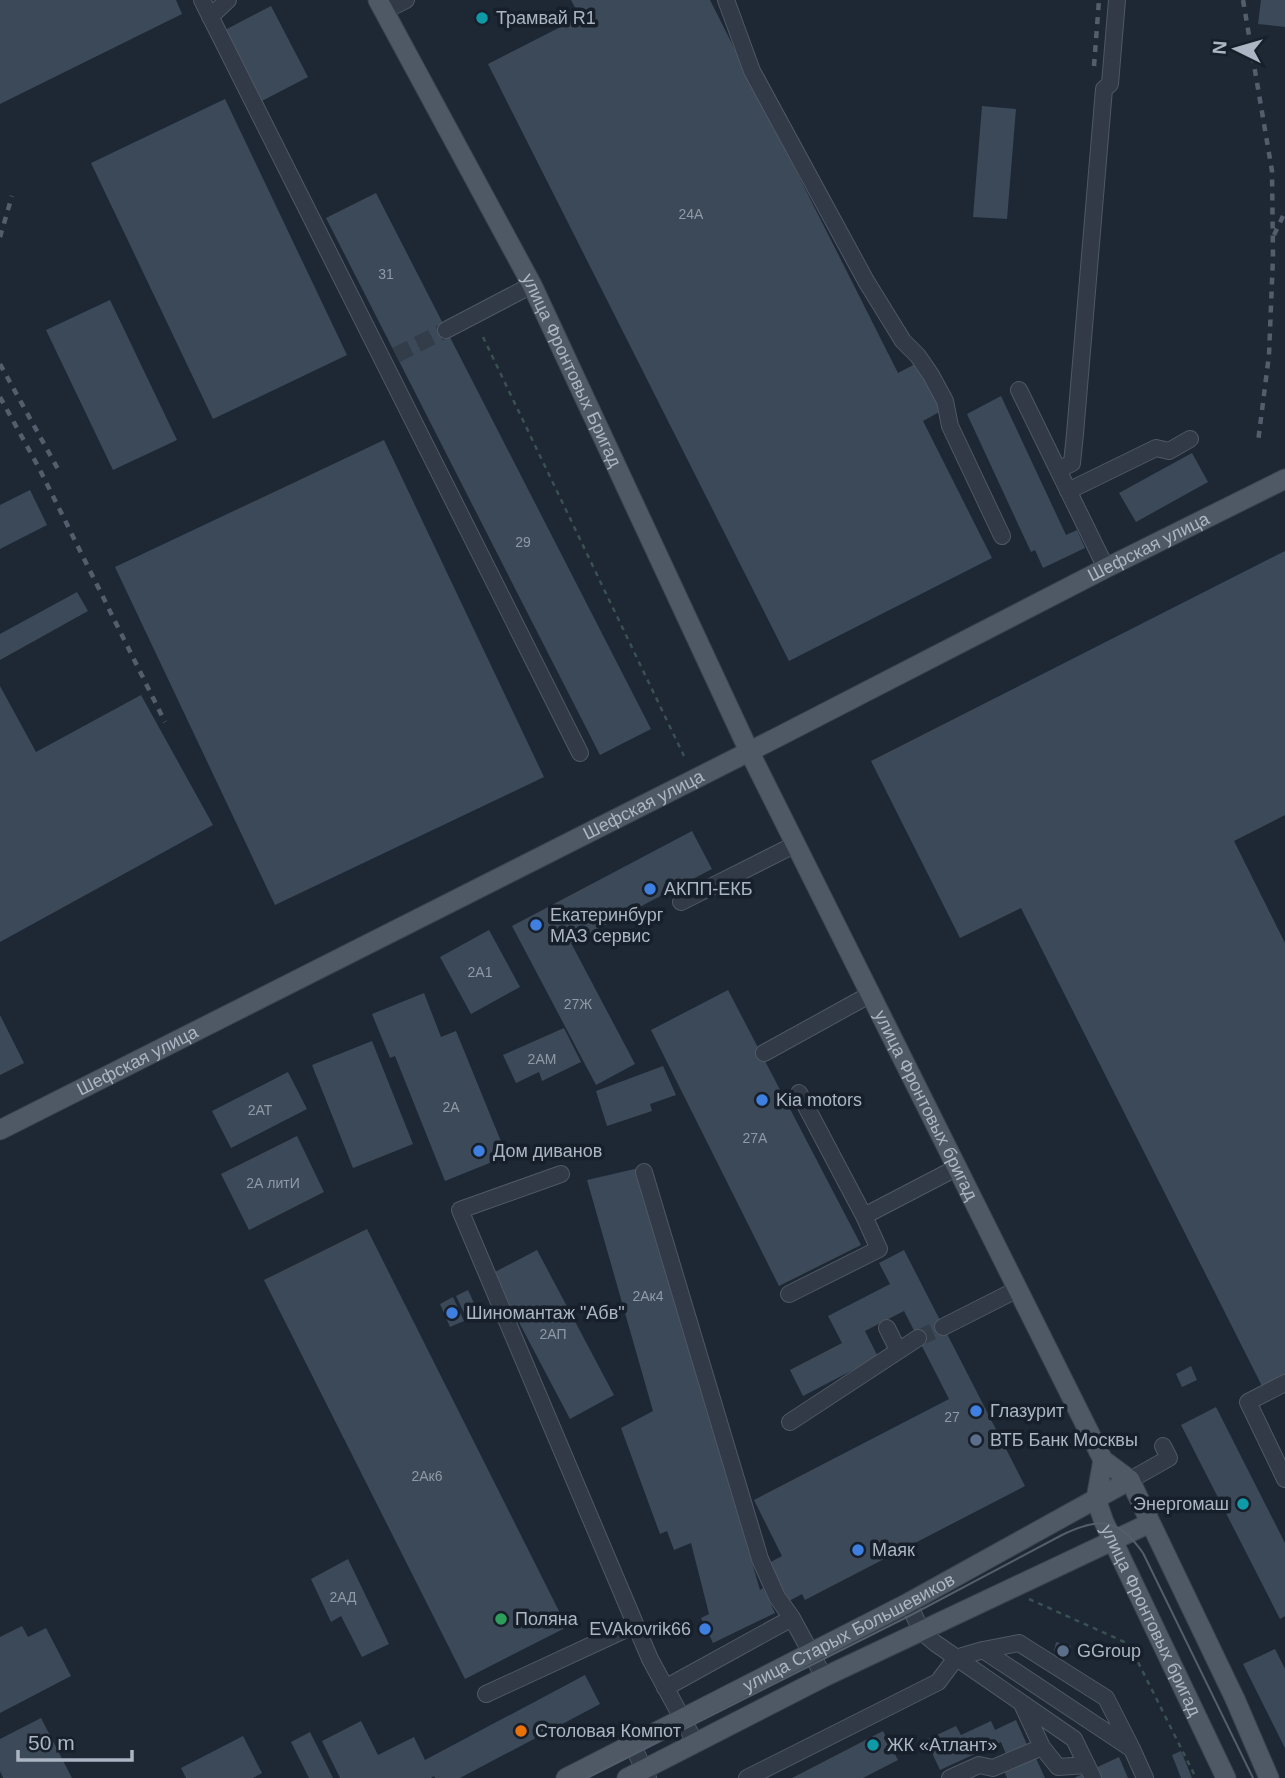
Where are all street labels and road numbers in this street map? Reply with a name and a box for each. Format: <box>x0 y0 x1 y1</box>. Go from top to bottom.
street label: улица Фронтовых Бригад <box>518 270 626 471</box>
street label: Шефская улица <box>1084 508 1213 586</box>
street label: Шефская улица <box>580 766 708 844</box>
street label: улица Фронтовых бригад <box>870 1007 982 1204</box>
street label: Шефская улица <box>74 1021 202 1099</box>
street label: улица Фронтовых бригад <box>1097 1521 1205 1720</box>
street label: улица Старых Большевиков <box>740 1569 958 1696</box>

